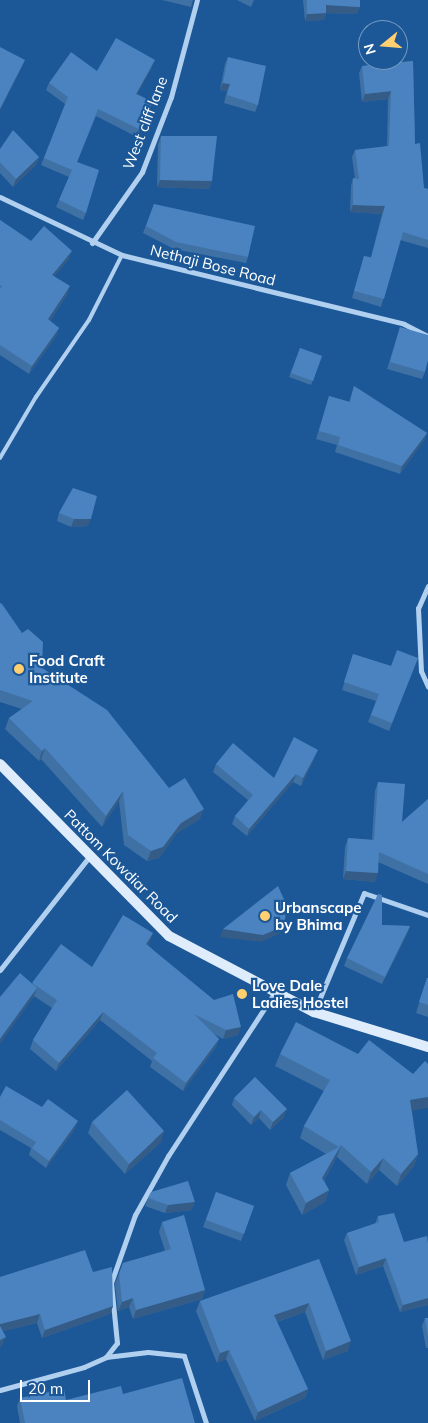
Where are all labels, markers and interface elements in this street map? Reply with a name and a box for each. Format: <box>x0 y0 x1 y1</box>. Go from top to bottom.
north arrow <box>358 20 408 70</box>
text: N <box>359 41 380 57</box>
street label: West cliff lane <box>119 74 171 172</box>
street label: Nethaji Bose Road <box>148 241 278 289</box>
place label: Food Craft Institute <box>29 651 105 686</box>
marker: Food Craft Institute <box>13 663 25 675</box>
street label: Pattom Kowdiar Road <box>61 806 181 926</box>
place label: Urbanscape by Bhima <box>275 898 361 933</box>
marker: Urbanscape by Bhima <box>259 910 271 922</box>
place label: Love Dale Ladies Hostel <box>252 976 348 1011</box>
marker: Love Dale Ladies Hostel <box>236 988 248 1000</box>
scale bar <box>22 1370 92 1402</box>
text: 20 m <box>28 1379 63 1398</box>

